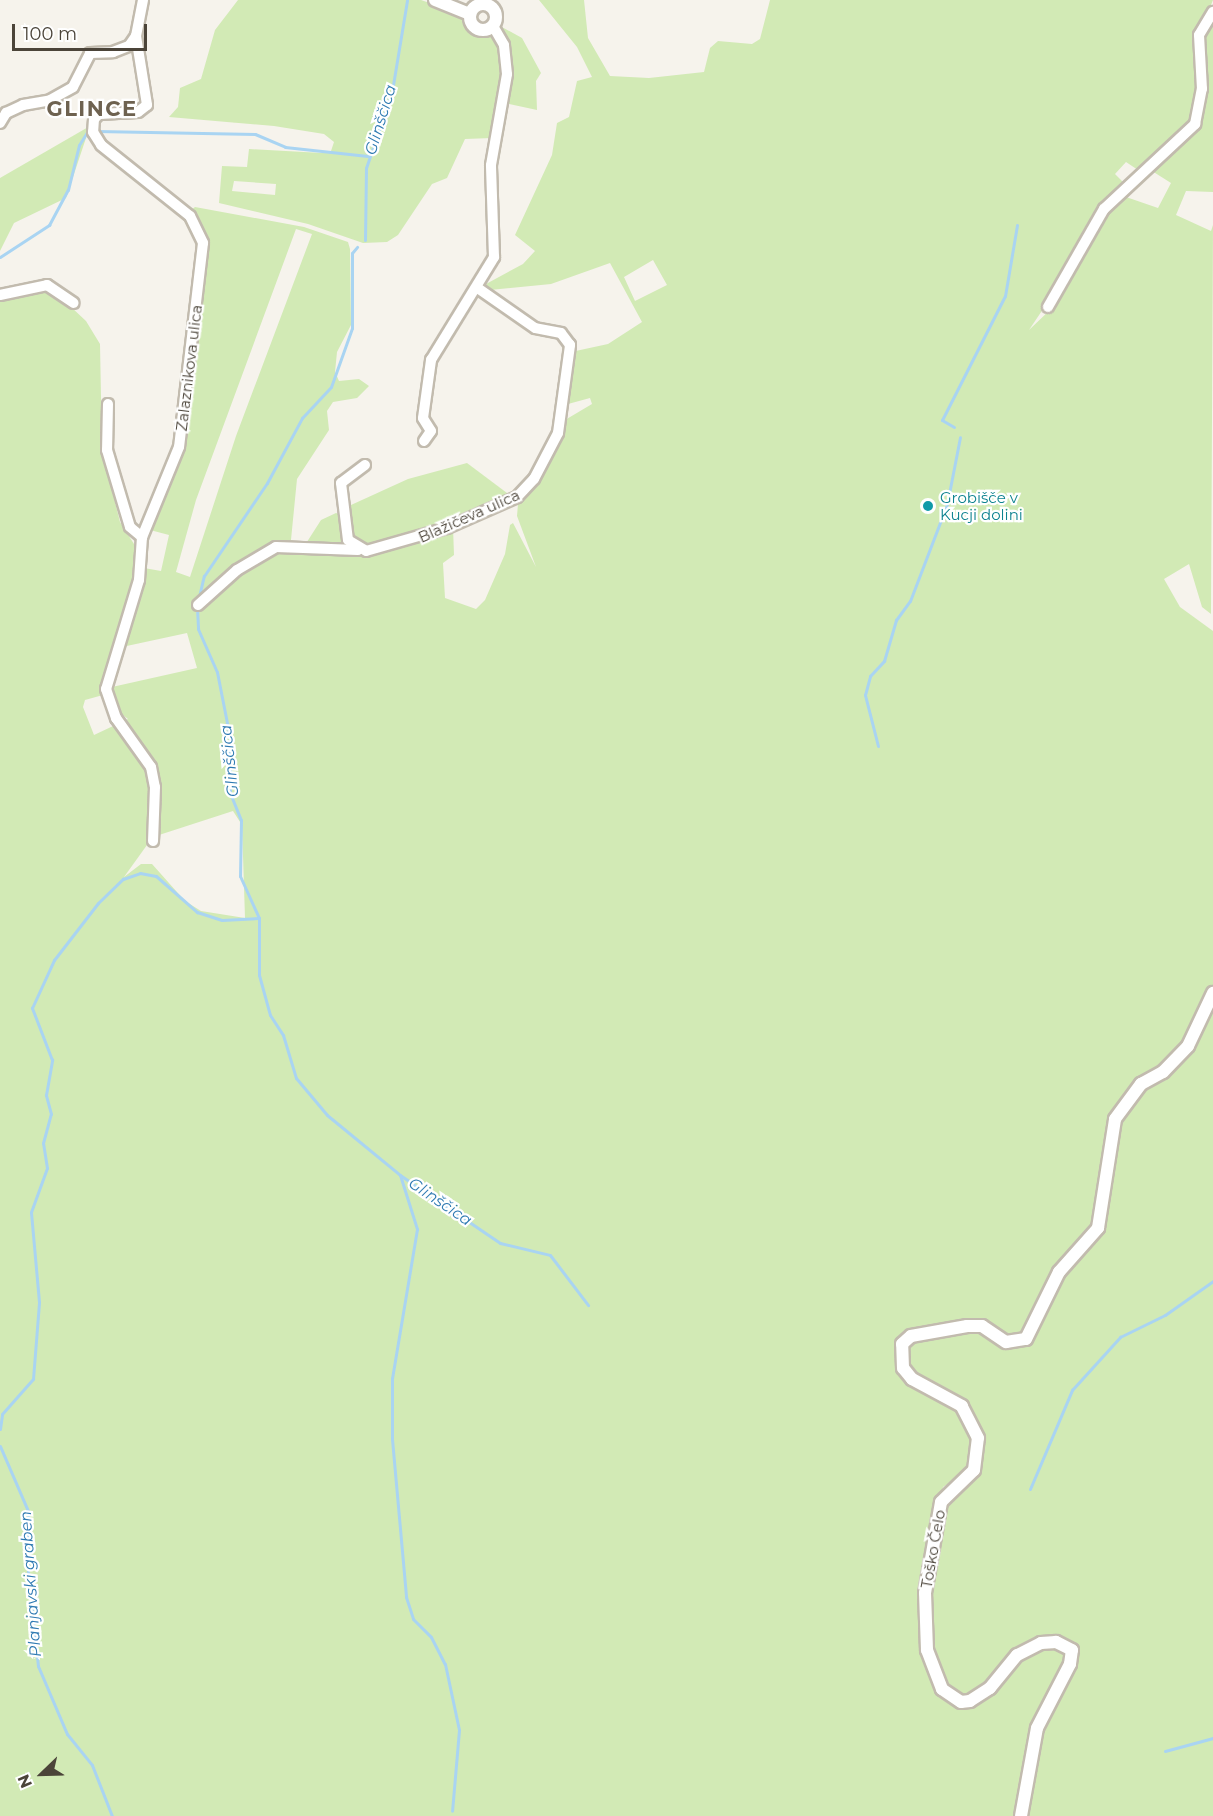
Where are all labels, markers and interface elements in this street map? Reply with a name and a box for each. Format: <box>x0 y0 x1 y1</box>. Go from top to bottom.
scale bar <box>15 12 150 50</box>
text: 100 m <box>23 23 77 45</box>
water label: Glinščica <box>361 83 401 157</box>
district label: GLINCE <box>46 96 138 122</box>
street label: Zalaznikova ulica <box>172 304 206 432</box>
street label: Blažičeva ulica <box>415 486 523 546</box>
place label: Grobišče v Kucji dolini <box>940 488 1023 523</box>
marker: Grobišče v Kucji dolini <box>921 499 935 513</box>
water label: Glinščica <box>217 724 243 798</box>
water label: Glinščica <box>405 1174 475 1230</box>
street label: Toško Čelo <box>917 1508 949 1590</box>
water label: Planjavski graben <box>16 1510 46 1658</box>
north arrow <box>12 1744 72 1804</box>
text: N <box>14 1772 36 1791</box>

